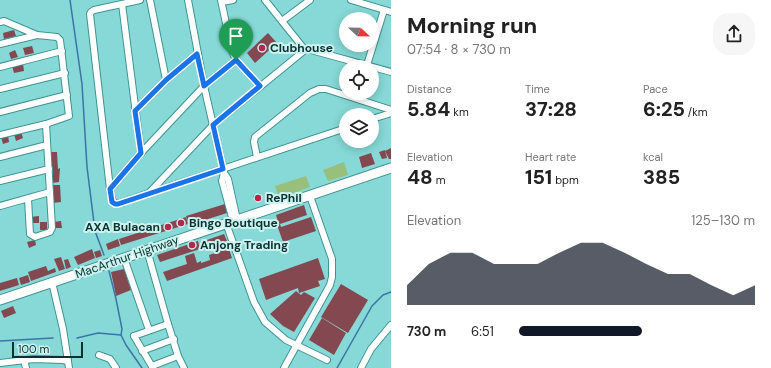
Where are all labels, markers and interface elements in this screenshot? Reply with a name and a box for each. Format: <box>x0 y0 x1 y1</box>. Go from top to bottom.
text: Morning run <box>407 11 537 40</box>
north arrow <box>339 12 379 52</box>
map controls <box>339 12 379 148</box>
button: share <box>713 13 755 55</box>
pin <box>219 19 253 60</box>
icon: arrive <box>225 25 247 47</box>
place label: Clubhouse <box>270 40 333 56</box>
text: 07:54 · 8 × 730 m <box>407 41 511 58</box>
marker: Clubhouse <box>257 43 267 53</box>
button: locate <box>339 60 379 100</box>
text: Distance <box>407 82 452 96</box>
text: Time <box>525 82 550 96</box>
text: Pace <box>643 82 668 96</box>
text: 5.84 <box>407 96 450 122</box>
text: 37:28 <box>525 96 577 122</box>
text: 6:25 <box>643 96 685 122</box>
text: km <box>450 105 469 119</box>
text: /km <box>685 105 708 119</box>
button: layers <box>339 108 379 148</box>
text: Elevation <box>407 150 453 164</box>
text: Heart rate <box>525 150 576 164</box>
text: kcal <box>643 150 663 164</box>
text: 48 <box>407 164 433 190</box>
text: 151 <box>525 164 552 190</box>
text: 385 <box>643 164 680 190</box>
text: m <box>433 173 446 187</box>
text: bpm <box>552 173 579 187</box>
place label: RePhil <box>266 190 302 206</box>
marker: RePhil <box>253 193 263 203</box>
text: Elevation <box>407 212 461 229</box>
text: 125–130 m <box>691 212 755 229</box>
place label: Bingo Boutique <box>189 215 278 231</box>
marker: Bingo Boutique <box>176 218 186 228</box>
place label: AXA Bulacan <box>85 219 160 235</box>
marker: AXA Bulacan <box>163 222 173 232</box>
street label: MacArthur Highway <box>73 232 181 282</box>
place label: Anjong Trading <box>200 237 288 253</box>
marker: Anjong Trading <box>187 240 197 250</box>
text: 730 m <box>407 323 446 340</box>
text: 6:51 <box>471 323 494 340</box>
scale bar <box>12 340 83 359</box>
text: 100 m <box>18 342 49 356</box>

